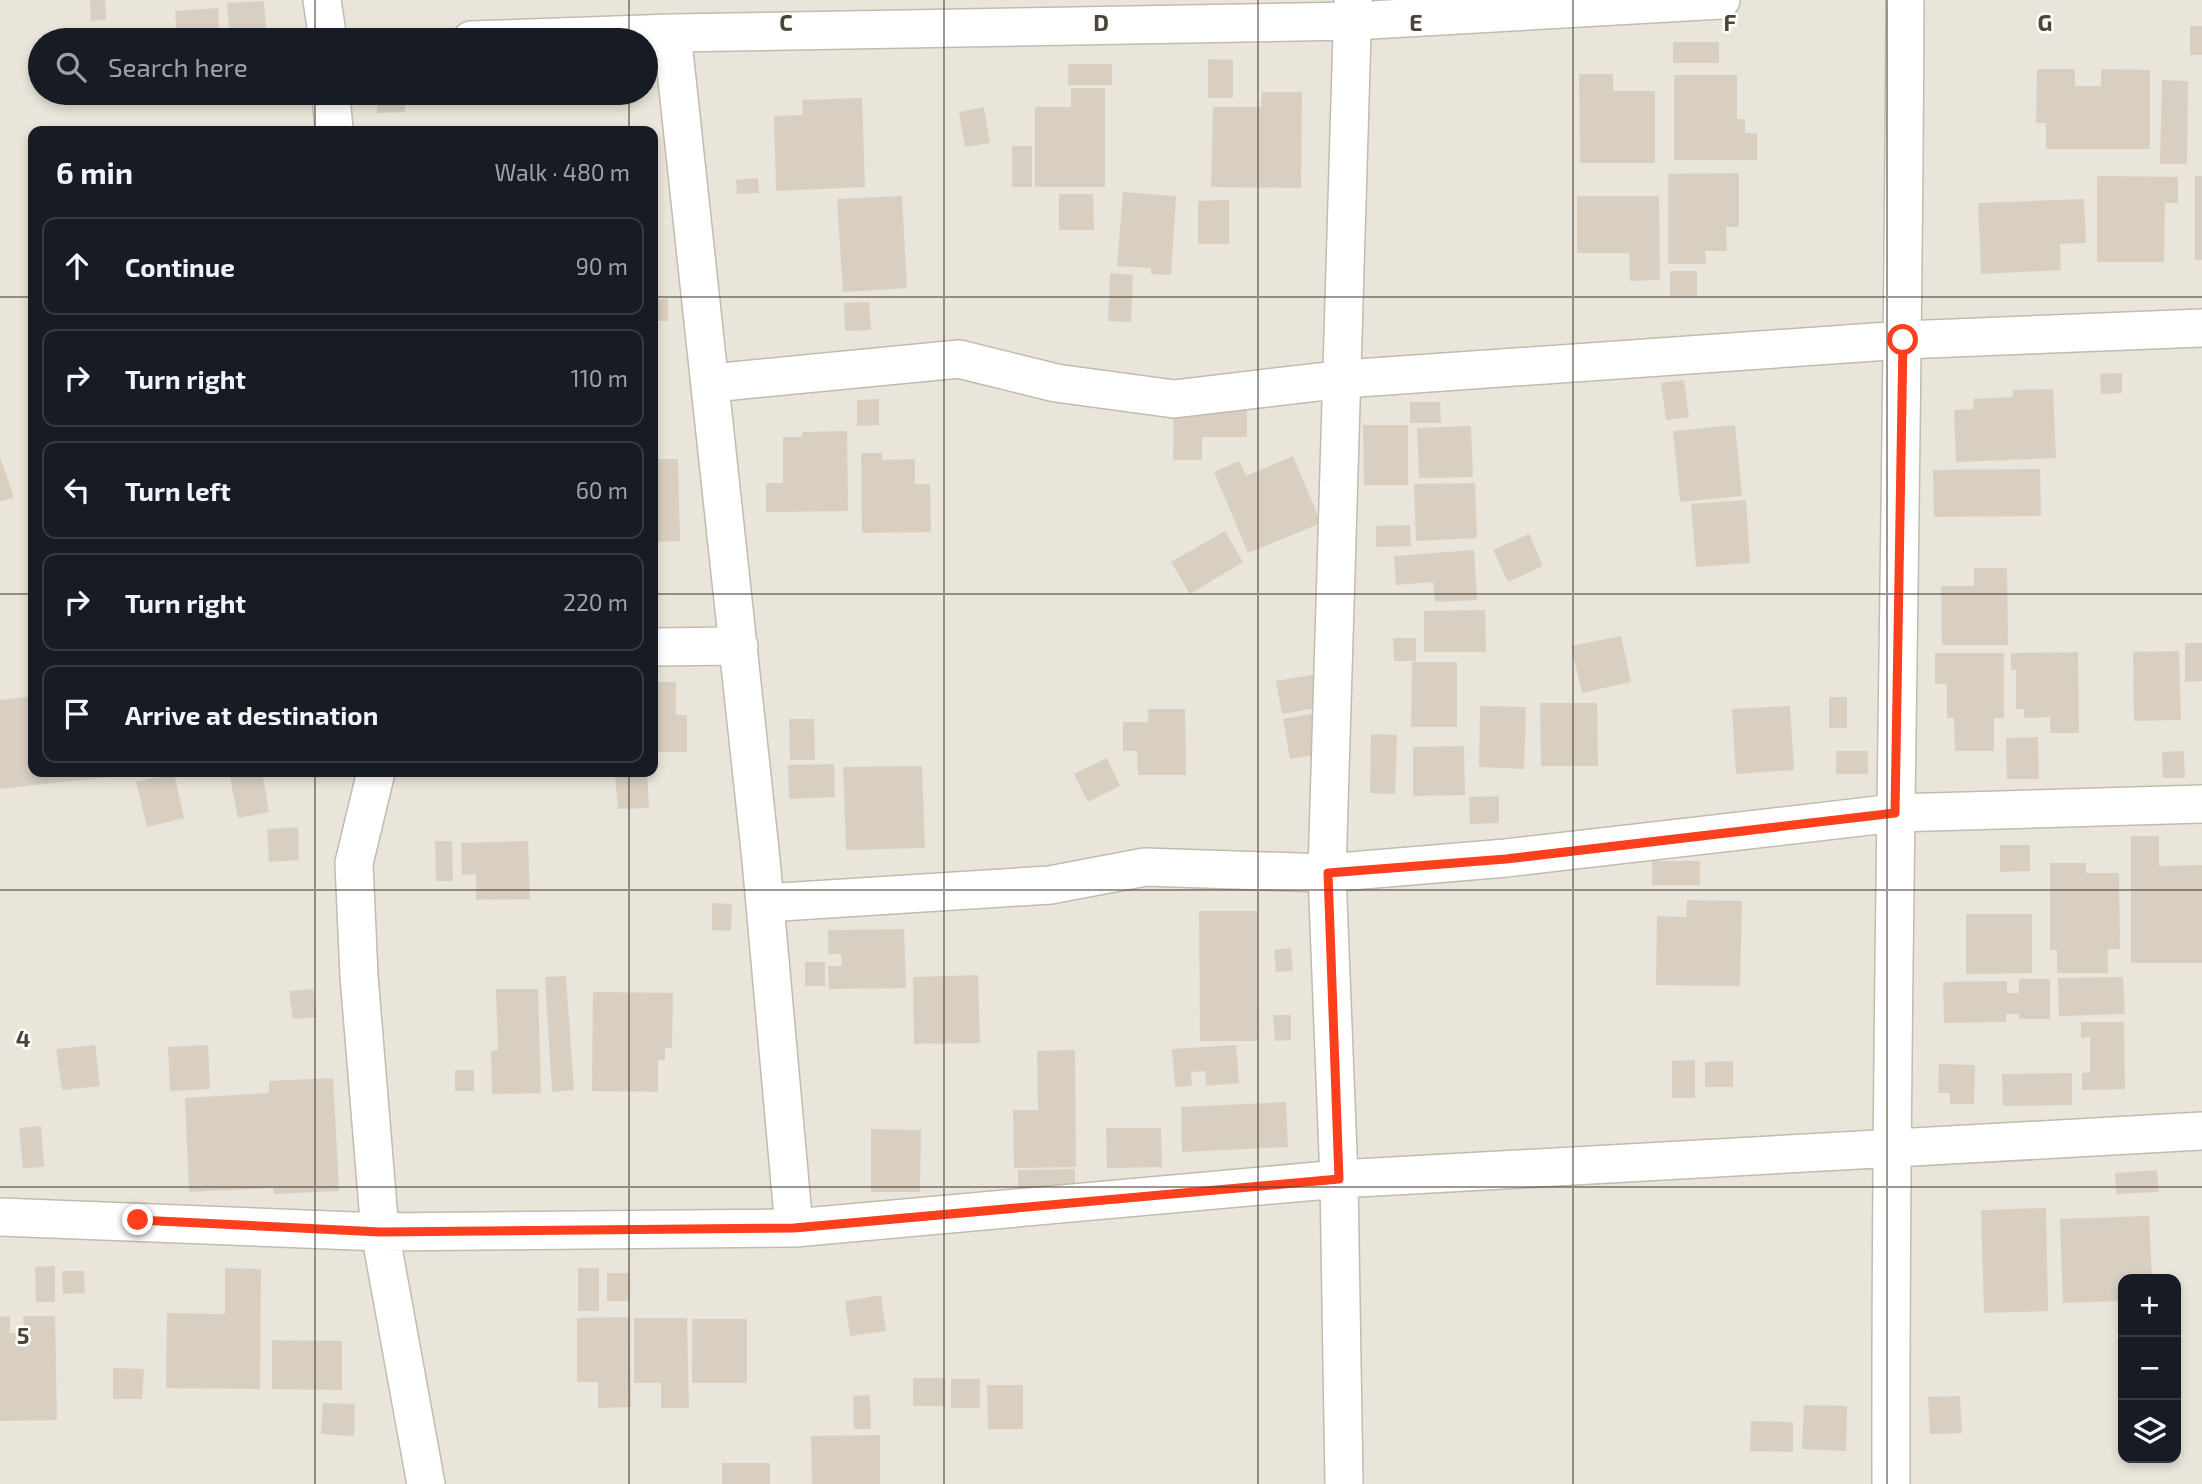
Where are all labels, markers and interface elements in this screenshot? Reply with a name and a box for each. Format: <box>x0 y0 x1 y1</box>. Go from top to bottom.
text: C <box>779 8 793 36</box>
text: D <box>1093 8 1109 36</box>
text: E <box>1409 8 1423 36</box>
text: F <box>1724 8 1737 36</box>
text: G <box>2038 8 2052 36</box>
search box <box>28 28 658 105</box>
icon: search <box>52 48 90 86</box>
text: Search here <box>108 51 248 82</box>
text: 6 min <box>56 154 133 190</box>
text: Walk · 480 m <box>495 158 630 186</box>
icon: ahead <box>58 247 96 285</box>
text: Continue <box>125 251 235 282</box>
text: 90 m <box>576 252 628 280</box>
route start <box>1887 324 1918 355</box>
icon: right <box>58 359 96 397</box>
text: Turn right <box>125 363 246 394</box>
text: 110 m <box>571 364 628 392</box>
icon: left <box>58 471 96 509</box>
text: Turn left <box>125 475 231 506</box>
text: 60 m <box>576 476 628 504</box>
icon: right <box>58 583 96 621</box>
text: Turn right <box>125 587 246 618</box>
text: 220 m <box>563 588 628 616</box>
icon: arrive <box>58 695 96 733</box>
text: Arrive at destination <box>125 699 378 730</box>
text: 4 <box>16 1024 30 1052</box>
route end <box>122 1204 153 1235</box>
map controls <box>2118 1274 2181 1463</box>
button: + <box>2118 1274 2181 1337</box>
text: 5 <box>17 1321 29 1349</box>
button: − <box>2118 1337 2181 1400</box>
button: layers <box>2118 1400 2181 1463</box>

